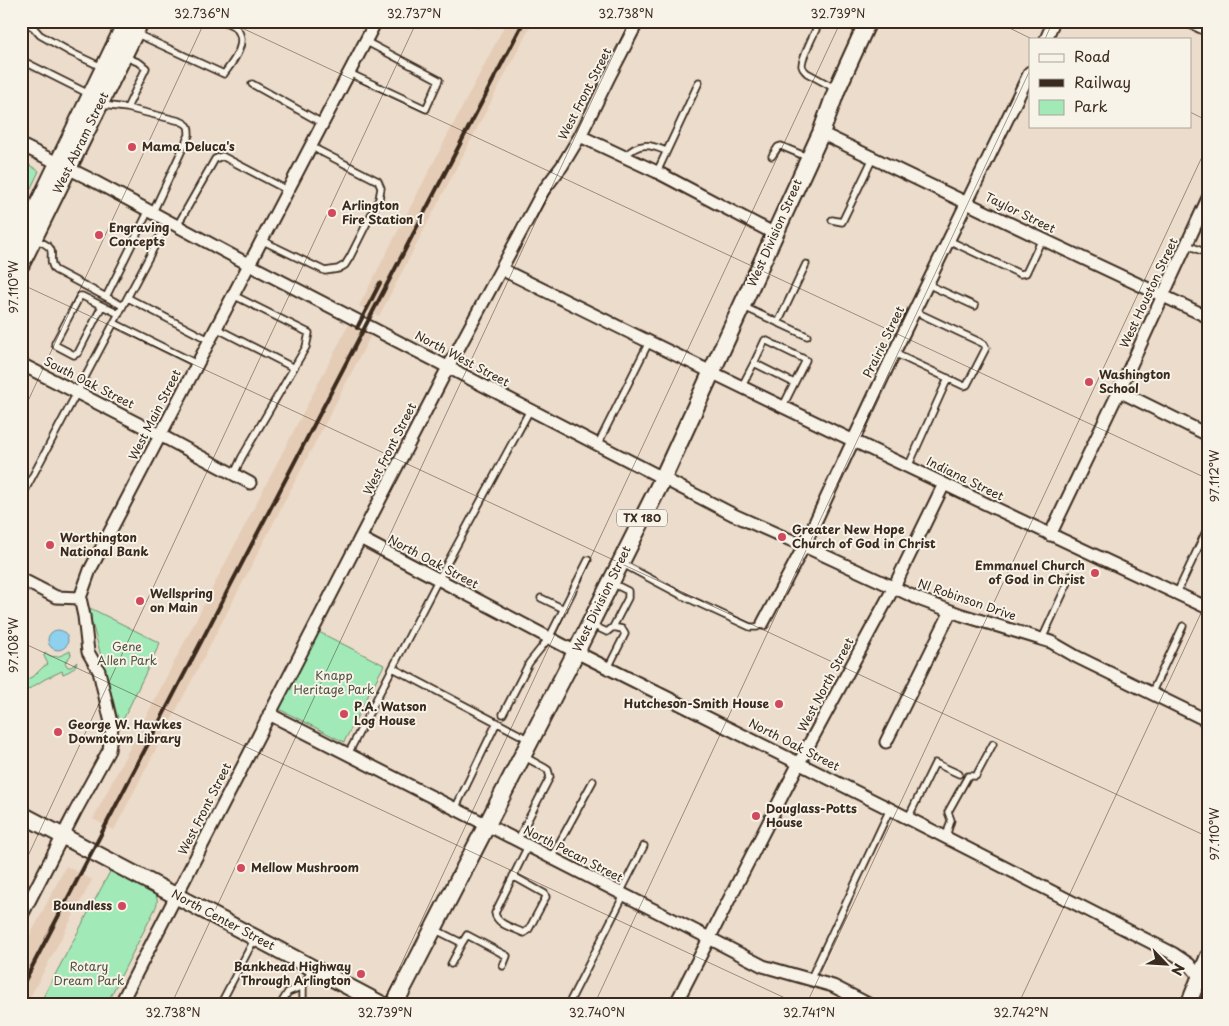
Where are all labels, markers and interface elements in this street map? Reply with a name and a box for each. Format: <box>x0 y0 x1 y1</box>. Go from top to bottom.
text: 32.736°N <box>174 4 230 22</box>
text: 32.737°N <box>387 4 441 22</box>
text: 32.738°N <box>598 4 654 22</box>
text: 32.739°N <box>811 4 865 22</box>
legend <box>1029 38 1192 128</box>
street label: West Front Street <box>553 44 615 143</box>
text: Road <box>1074 44 1110 67</box>
text: Railway <box>1074 70 1131 93</box>
street label: West Abram Street <box>48 89 113 196</box>
text: Park <box>1074 94 1108 117</box>
place label: Mama Deluca's <box>142 137 235 155</box>
marker: Mama Deluca's <box>126 141 138 153</box>
street label: West Division Street <box>742 176 806 289</box>
street label: Taylor Street <box>982 187 1059 237</box>
place label: Arlington Fire Station 1 <box>342 196 423 228</box>
marker: Arlington Fire Station 1 <box>326 207 338 219</box>
place label: Engraving Concepts <box>109 218 169 250</box>
marker: Engraving Concepts <box>93 229 105 241</box>
street label: West Houston Street <box>1115 234 1182 351</box>
text: 97.110°W <box>4 260 22 313</box>
street label: Prairie Street <box>858 303 908 381</box>
street label: North West Street <box>412 326 513 391</box>
street label: South Oak Street <box>41 352 138 413</box>
place label: Washington School <box>1099 365 1170 397</box>
street label: West Main Street <box>123 366 185 463</box>
marker: Washington School <box>1083 376 1095 388</box>
street label: West Front Street <box>358 399 420 498</box>
text: 97.112°W <box>1205 449 1223 502</box>
street label: Indiana Street <box>924 452 1007 505</box>
road number: TX 180 <box>617 509 667 526</box>
place label: Greater New Hope Church of God in Christ <box>792 520 936 552</box>
place label: Worthington National Bank <box>60 528 148 560</box>
street label: North Oak Street <box>385 530 482 593</box>
marker: Greater New Hope Church of God in Christ <box>776 531 788 543</box>
marker: Worthington National Bank <box>44 539 56 551</box>
street label: West Division Street <box>568 542 635 655</box>
place label: Emmanuel Church of God in Christ <box>975 556 1085 588</box>
marker: Emmanuel Church of God in Christ <box>1089 567 1101 579</box>
street label: Nl Robinson Drive <box>916 574 1019 624</box>
place label: Wellspring on Main <box>150 584 213 616</box>
marker: Wellspring on Main <box>134 595 146 607</box>
text: 97.108°W <box>4 616 22 673</box>
street label: West North Street <box>793 634 858 735</box>
park label: Gene Allen Park <box>97 637 157 669</box>
park label: Knapp Heritage Park <box>294 666 374 698</box>
place label: Hutcheson-Smith House <box>624 694 769 712</box>
place label: P.A. Watson Log House <box>354 697 427 729</box>
marker: Hutcheson-Smith House <box>773 698 785 710</box>
marker: P.A. Watson Log House <box>338 708 350 720</box>
street label: North Oak Street <box>746 713 843 775</box>
place label: George W. Hawkes Downtown Library <box>68 715 182 747</box>
marker: George W. Hawkes Downtown Library <box>52 726 64 738</box>
street label: West Front Street <box>173 759 235 858</box>
place label: Douglass-Potts House <box>766 799 857 831</box>
text: 97.110°W <box>1205 807 1223 860</box>
marker: Douglass-Potts House <box>750 810 762 822</box>
street label: North Pecan Street <box>521 820 627 886</box>
place label: Mellow Mushroom <box>251 858 359 876</box>
marker: Mellow Mushroom <box>235 862 247 874</box>
street label: North Center Street <box>169 884 278 954</box>
place label: Boundless <box>53 896 112 914</box>
marker: Boundless <box>116 900 128 912</box>
north arrow <box>1142 938 1192 988</box>
park label: Rotary Dream Park <box>54 957 124 989</box>
place label: Bankhead Highway Through Arlington <box>234 957 351 989</box>
text: N <box>1166 960 1190 979</box>
marker: Bankhead Highway Through Arlington <box>355 968 367 980</box>
text: 32.738°N <box>145 1003 201 1021</box>
text: 32.739°N <box>358 1003 412 1021</box>
text: 32.740°N <box>569 1003 625 1021</box>
text: 32.741°N <box>783 1003 835 1021</box>
text: 32.742°N <box>993 1003 1049 1021</box>

